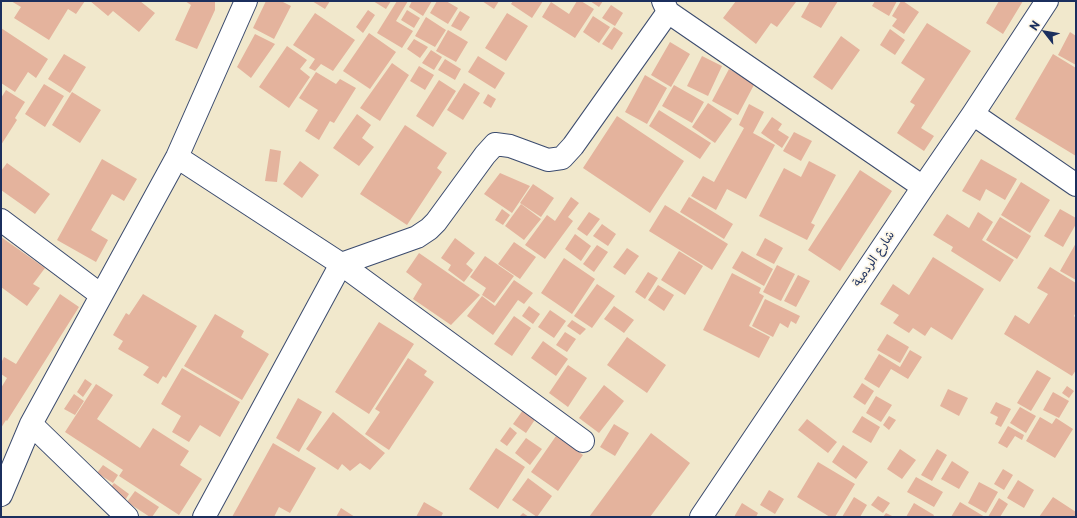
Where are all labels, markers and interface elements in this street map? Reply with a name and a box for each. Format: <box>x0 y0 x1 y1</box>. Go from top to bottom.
north arrow <box>1025 12 1065 52</box>
text: N <box>1025 17 1044 34</box>
street label: شارع الردمية <box>850 228 898 290</box>

